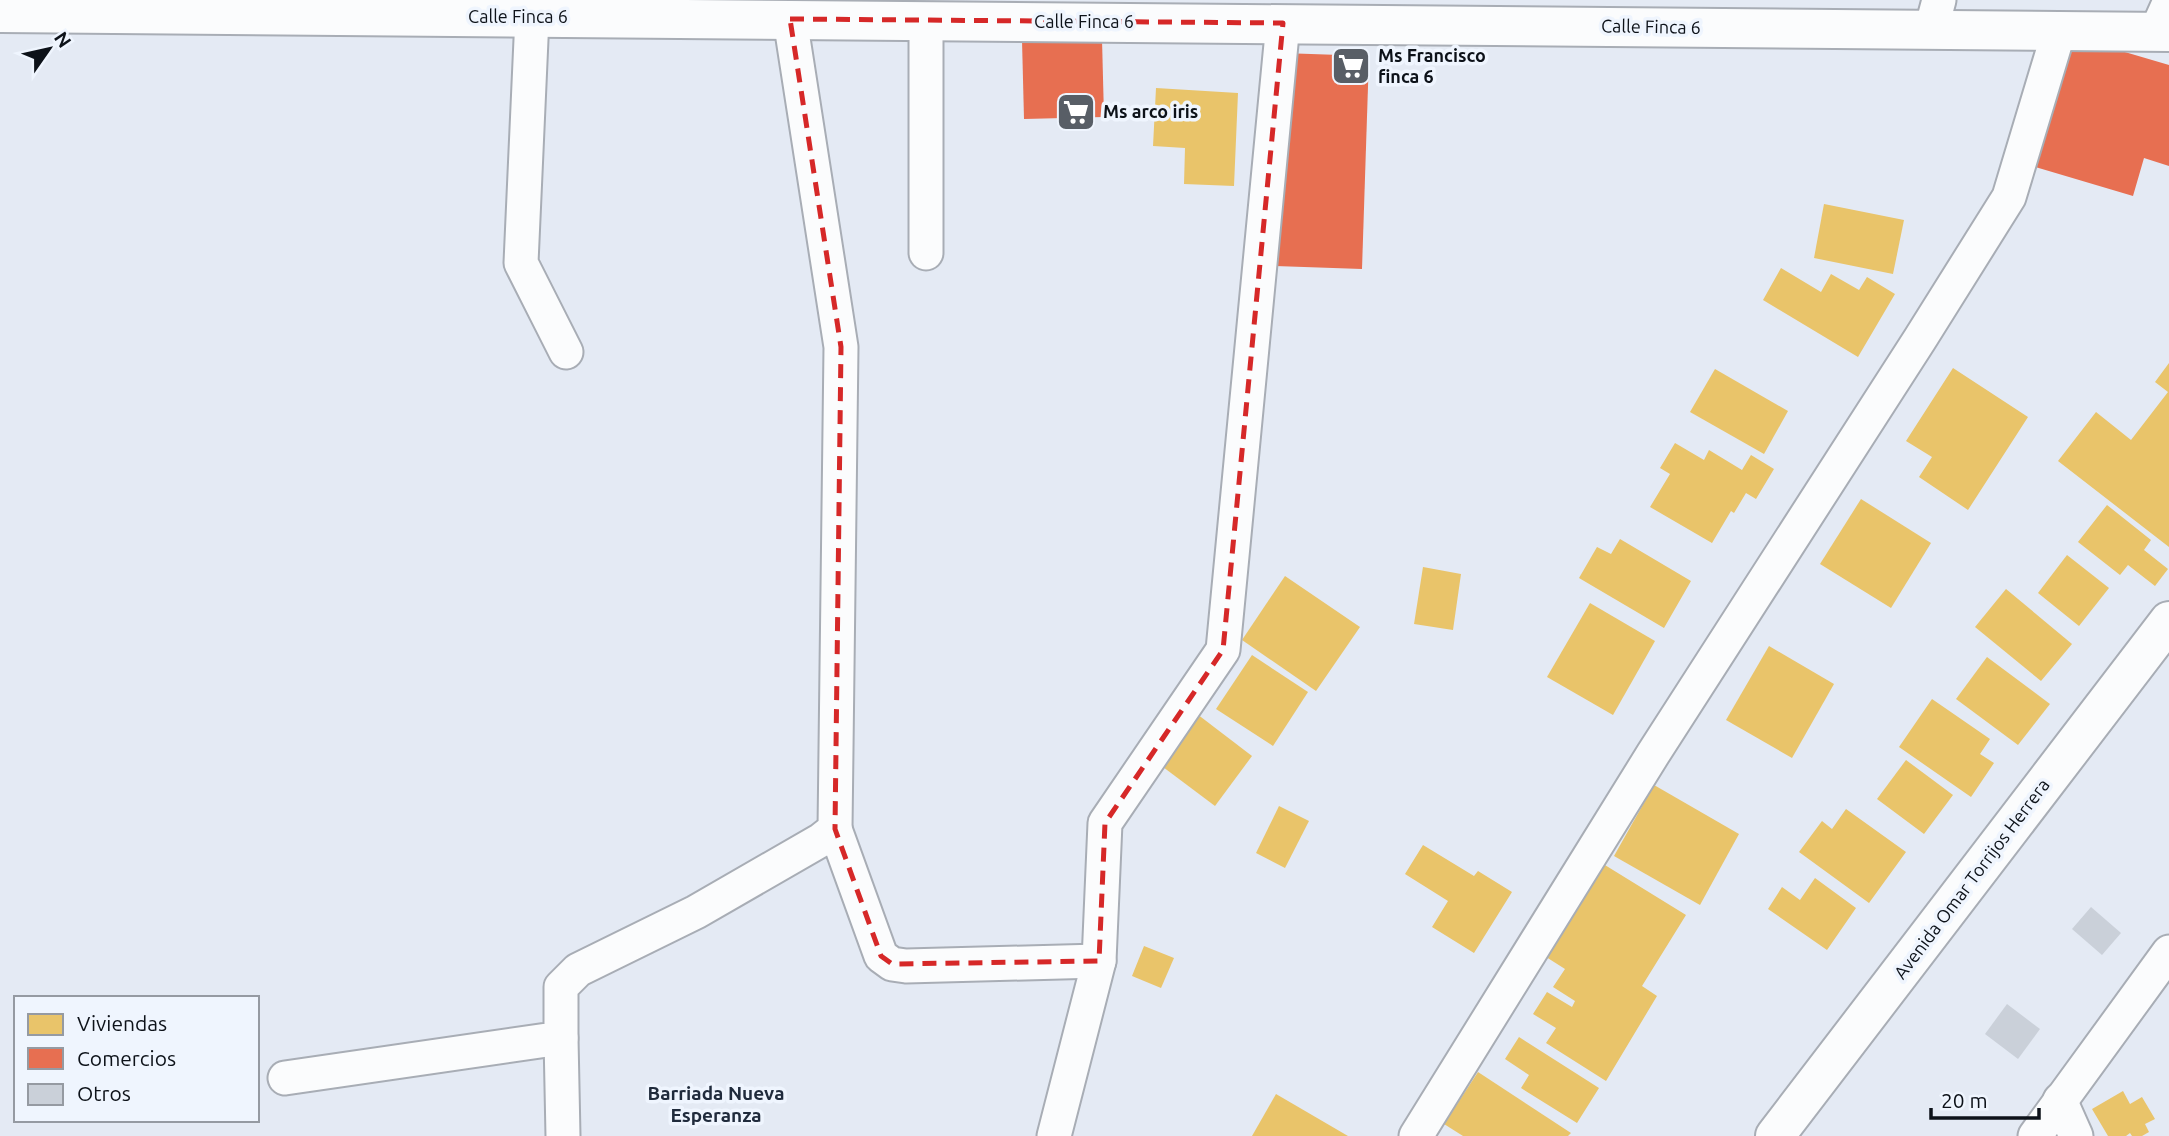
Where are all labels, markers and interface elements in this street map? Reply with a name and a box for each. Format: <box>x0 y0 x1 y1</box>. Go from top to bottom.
street label: Calle Finca 6 <box>468 6 568 26</box>
street label: Calle Finca 6 <box>1034 11 1134 31</box>
north arrow <box>14 14 84 84</box>
street label: Calle Finca 6 <box>1601 15 1701 37</box>
text: N <box>50 27 76 52</box>
supermarket icon: Ms Francisco finca 6 <box>1330 45 1372 87</box>
place label: Ms Francisco finca 6 <box>1378 45 1486 86</box>
supermarket icon: Ms arco iris <box>1055 91 1097 133</box>
place label: Ms arco iris <box>1103 101 1198 121</box>
street label: Avenida Omar Torrijos Herrera <box>1889 775 2053 982</box>
legend <box>14 996 259 1122</box>
text: Viviendas <box>77 1011 167 1035</box>
text: Comercios <box>77 1046 176 1070</box>
scale bar <box>1931 1076 2039 1120</box>
text: Otros <box>77 1081 131 1105</box>
district label: Barriada Nueva Esperanza <box>648 1082 784 1126</box>
text: 20 m <box>1941 1088 1988 1112</box>

